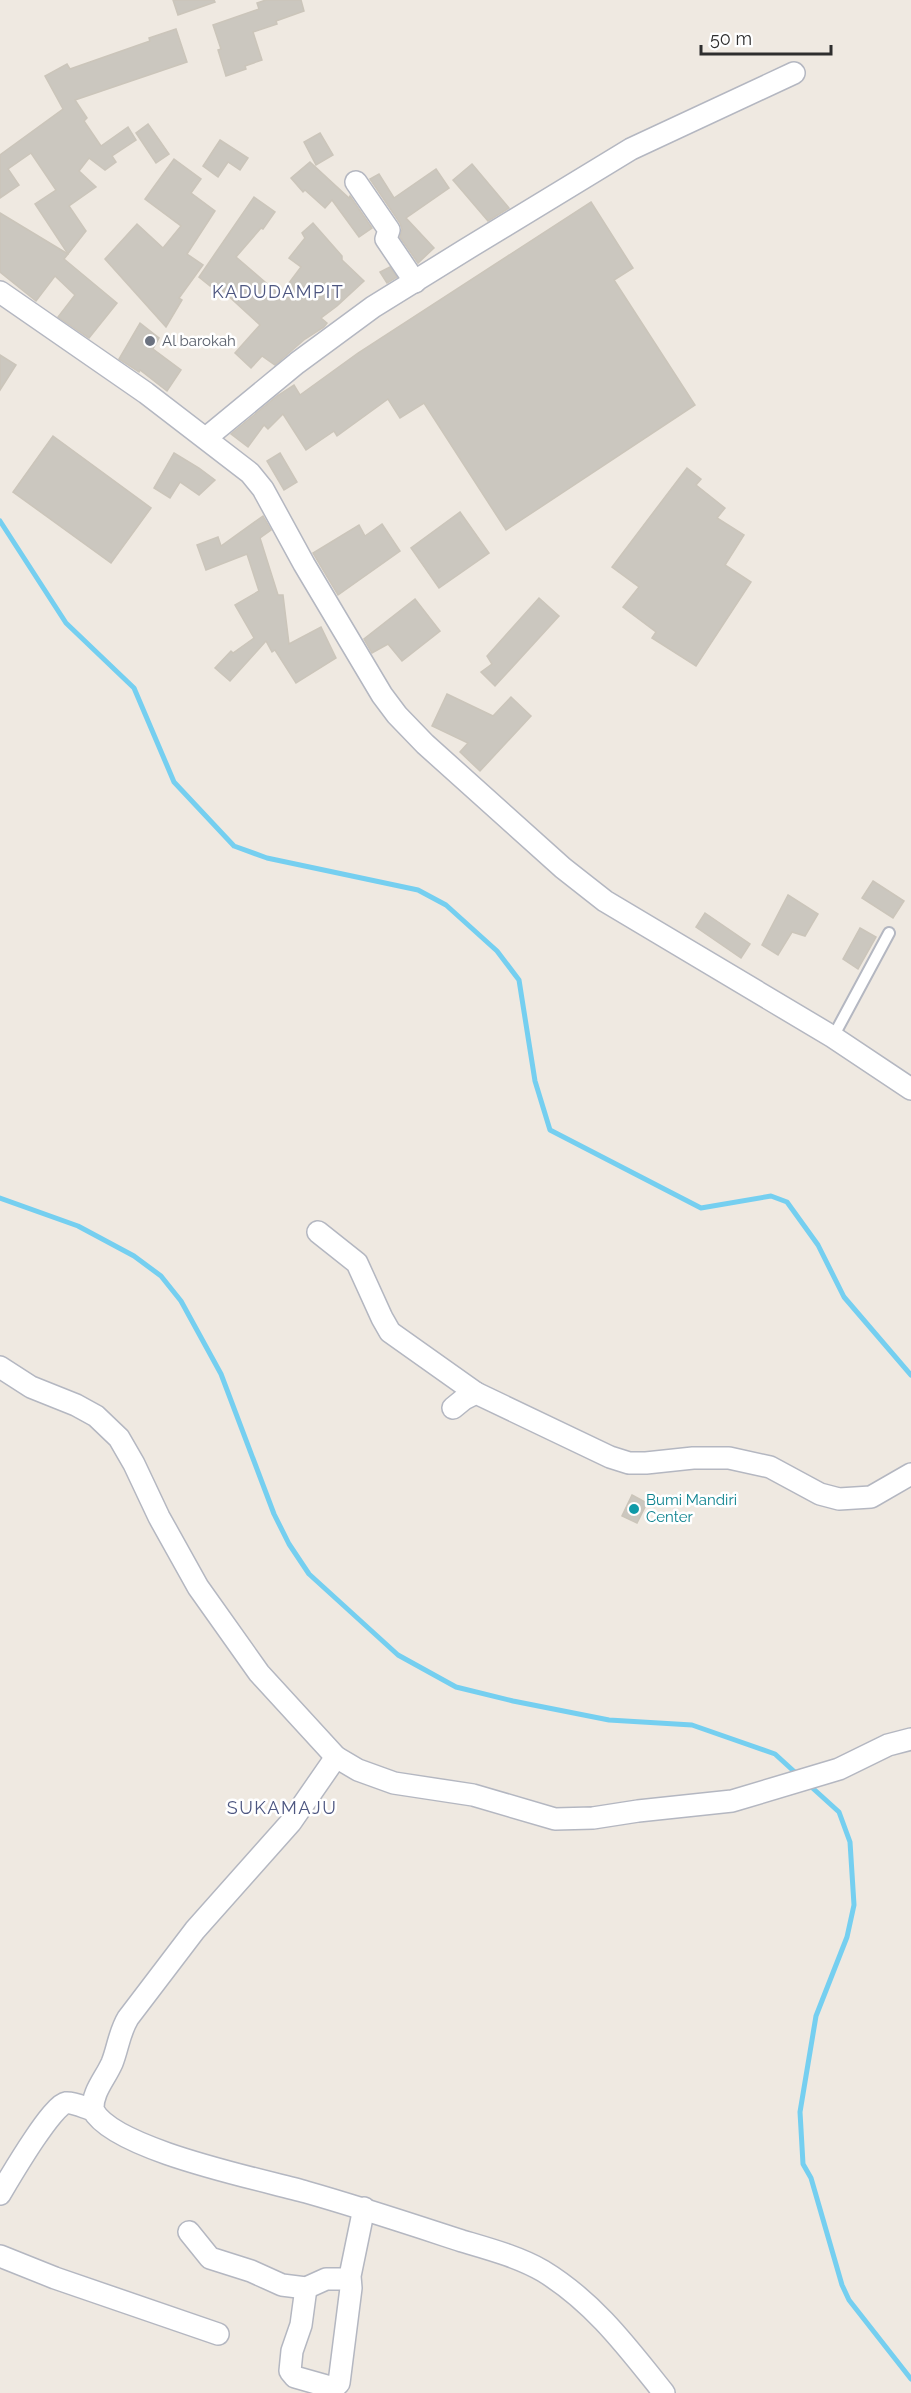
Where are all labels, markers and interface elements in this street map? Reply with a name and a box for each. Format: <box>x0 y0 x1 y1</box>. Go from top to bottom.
scale bar <box>701 18 832 56</box>
text: 50 m <box>710 28 752 49</box>
district label: KADUDAMPIT <box>212 281 344 302</box>
place label: Al barokah <box>162 332 236 350</box>
marker: Al barokah <box>143 334 157 348</box>
place label: Bumi Mandiri Center <box>646 1491 737 1526</box>
marker: Bumi Mandiri Center <box>627 1502 641 1516</box>
district label: SUKAMAJU <box>227 1797 337 1818</box>

